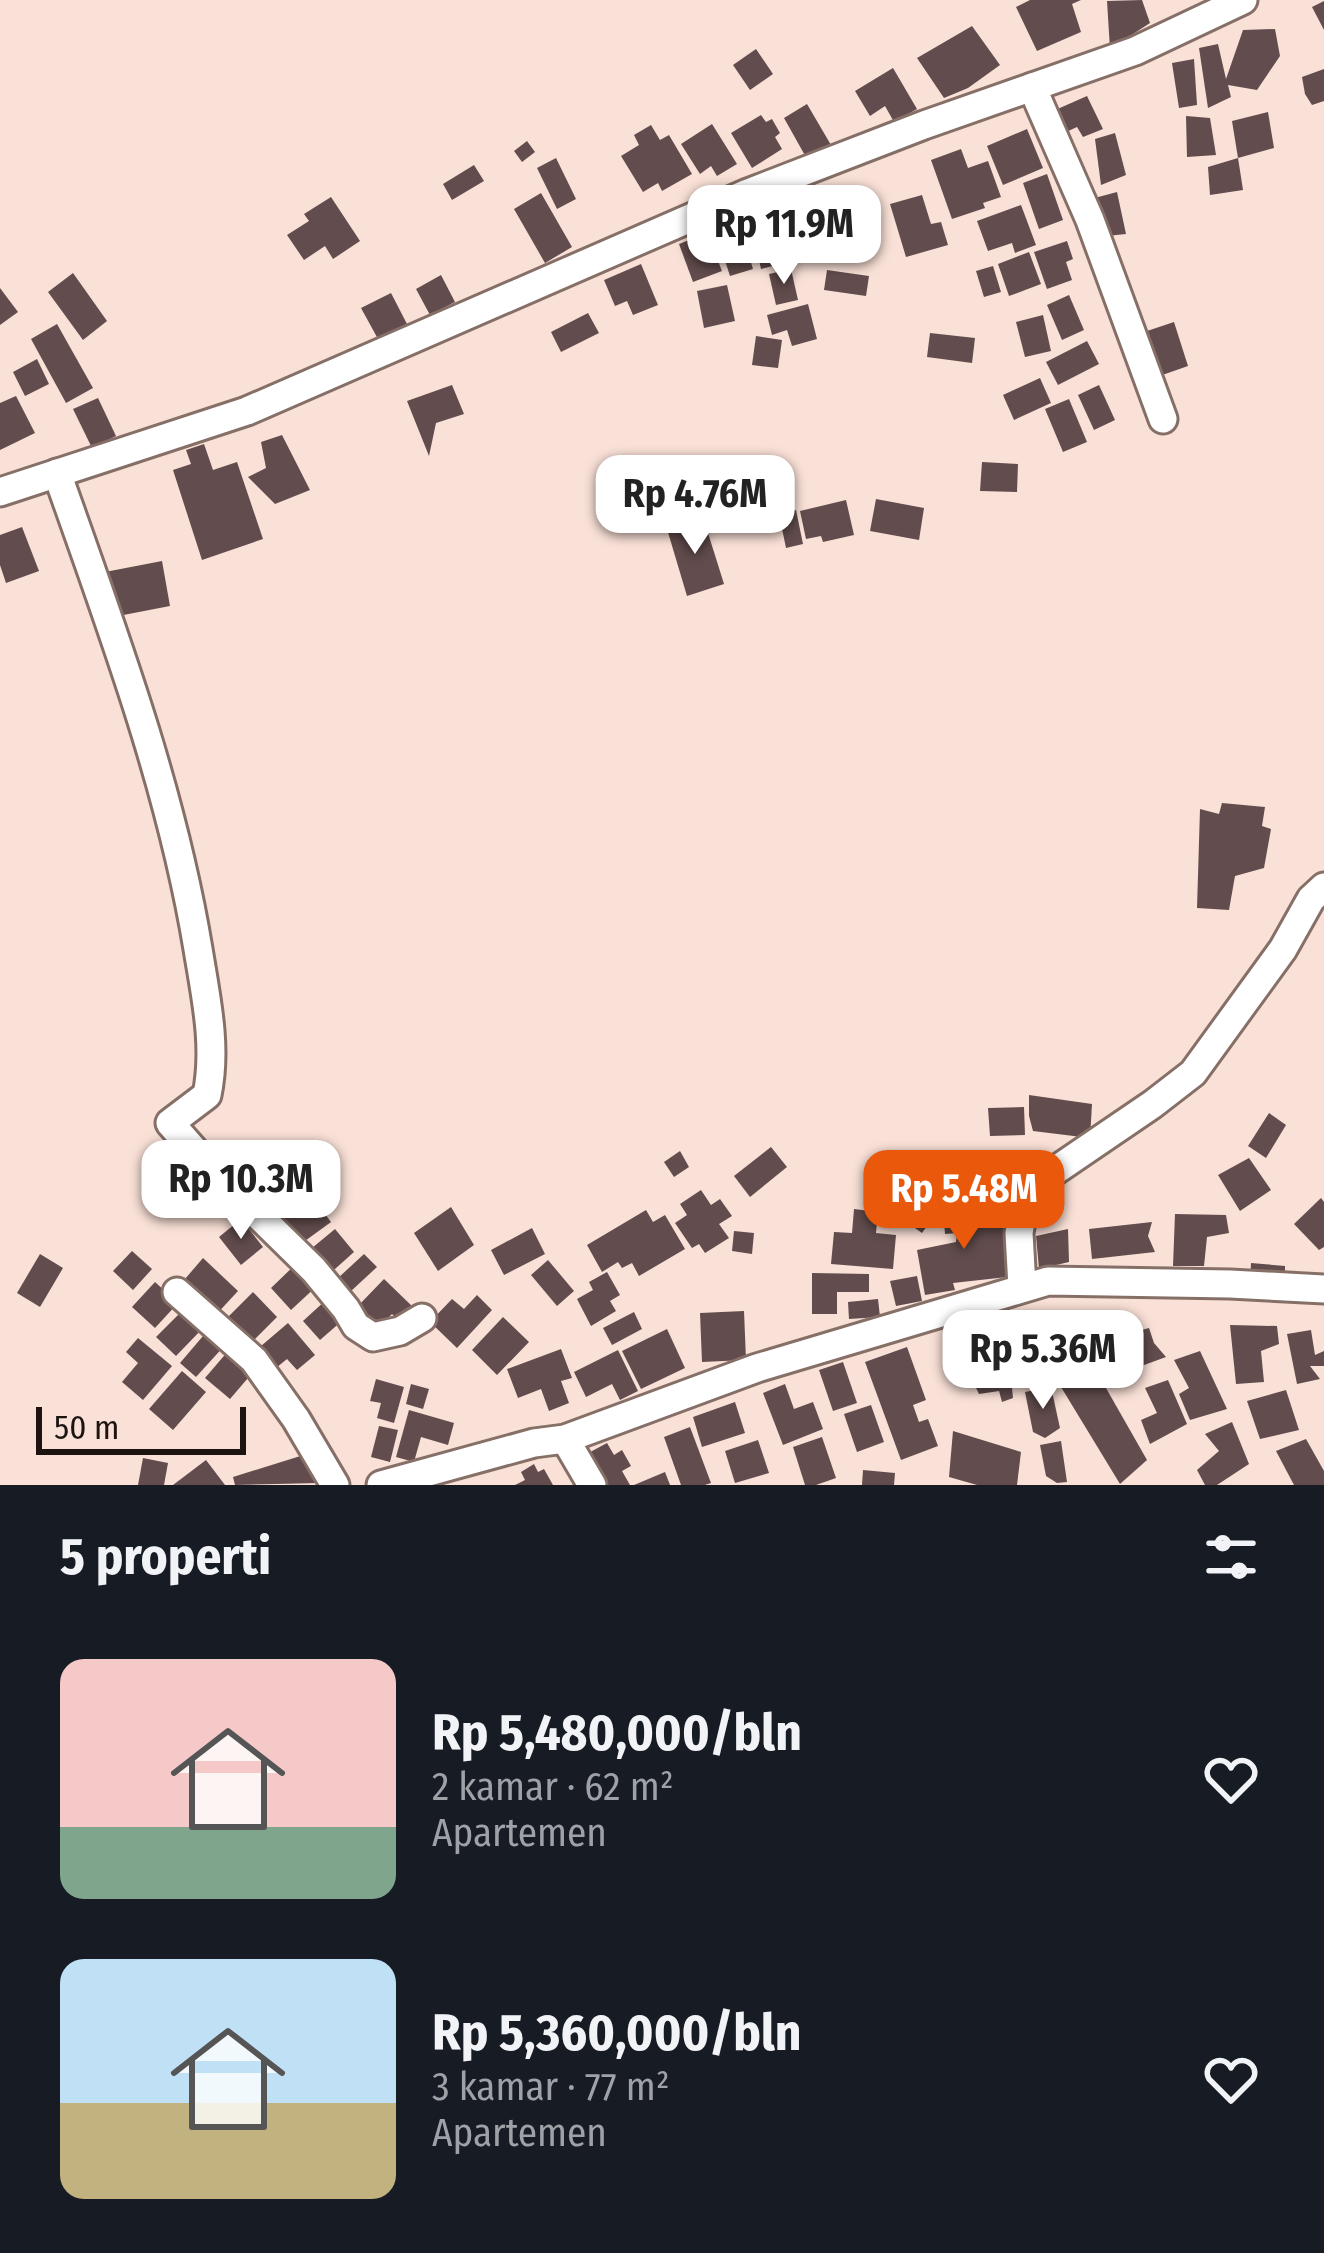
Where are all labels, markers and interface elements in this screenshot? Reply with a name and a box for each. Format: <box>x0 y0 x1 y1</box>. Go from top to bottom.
pin: Rp 11.9M <box>660 185 908 287</box>
text: Rp 11.9M <box>714 201 854 247</box>
pin: Rp 4.76M <box>571 455 819 557</box>
text: Rp 4.76M <box>623 471 767 517</box>
pin: Rp 10.3M <box>117 1140 365 1242</box>
pin: Rp 5.48M <box>840 1150 1088 1252</box>
text: Rp 10.3M <box>168 1156 314 1202</box>
text: Rp 5.48M <box>890 1166 1038 1212</box>
pin: Rp 5.36M <box>919 1310 1167 1412</box>
text: Rp 5.36M <box>970 1326 1116 1372</box>
scale bar <box>36 1401 246 1454</box>
text: 50 m <box>54 1408 119 1448</box>
icon: filters <box>1198 1524 1264 1590</box>
text: 5 properti <box>60 1526 271 1588</box>
text: Rp 5,480,000/bln <box>432 1702 802 1764</box>
icon: home <box>156 1707 300 1851</box>
icon: heart <box>1198 1746 1264 1812</box>
text: 2 kamar · 62 m² <box>432 1764 674 1810</box>
text: Apartemen <box>432 1810 607 1856</box>
text: Rp 5,360,000/bln <box>432 2002 802 2064</box>
icon: home <box>156 2007 300 2151</box>
icon: heart <box>1198 2046 1264 2112</box>
text: 3 kamar · 77 m² <box>432 2064 670 2110</box>
text: Apartemen <box>432 2110 607 2156</box>

